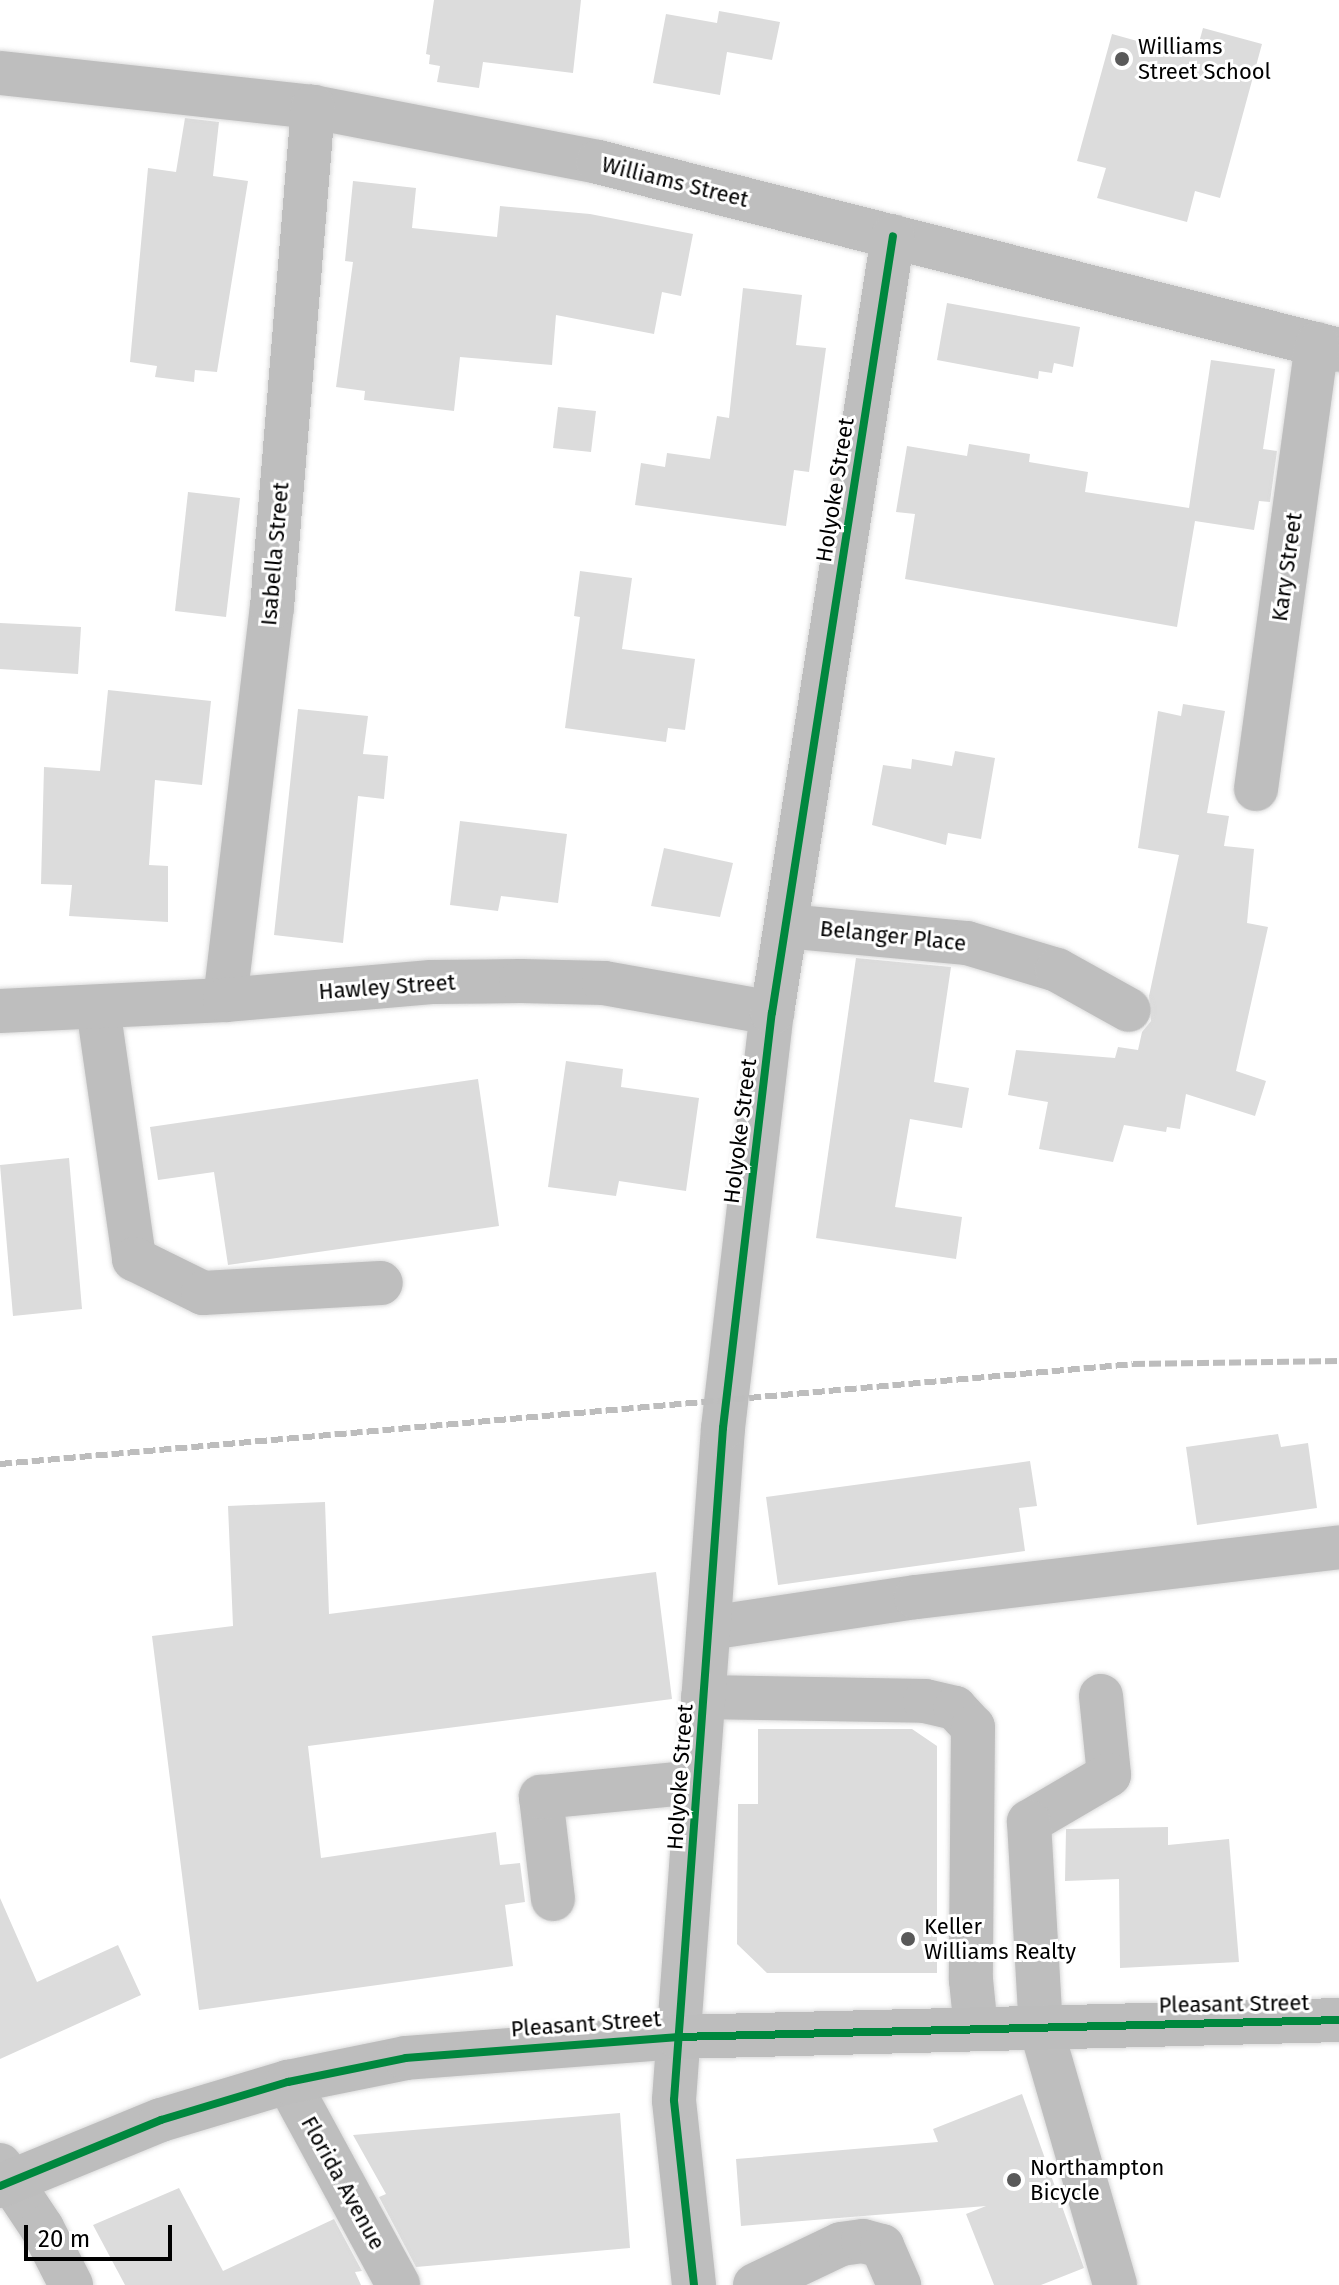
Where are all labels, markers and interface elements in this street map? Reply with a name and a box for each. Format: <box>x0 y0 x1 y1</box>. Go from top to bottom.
place label: Williams Street School <box>1138 33 1271 84</box>
marker: Williams Street School <box>1113 50 1131 68</box>
street label: Williams Street <box>599 151 751 213</box>
street label: Holyoke Street <box>811 416 859 564</box>
street label: Isabella Street <box>256 481 294 627</box>
street label: Kary Street <box>1266 511 1308 623</box>
street label: Belanger Place <box>819 915 967 957</box>
street label: Hawley Street <box>318 969 456 1005</box>
street label: Holyoke Street <box>718 1057 762 1205</box>
street label: Holyoke Street <box>662 1703 698 1851</box>
place label: Keller Williams Realty <box>924 1913 1076 1964</box>
marker: Keller Williams Realty <box>899 1930 917 1948</box>
street label: Pleasant Street <box>1158 1989 1310 2019</box>
street label: Pleasant Street <box>510 2006 662 2042</box>
street label: Florida Avenue <box>295 2112 391 2254</box>
place label: Northampton Bicycle <box>1030 2154 1164 2206</box>
marker: Northampton Bicycle <box>1005 2171 1023 2189</box>
scale bar <box>28 2209 176 2259</box>
text: 20 m <box>38 2225 90 2253</box>

